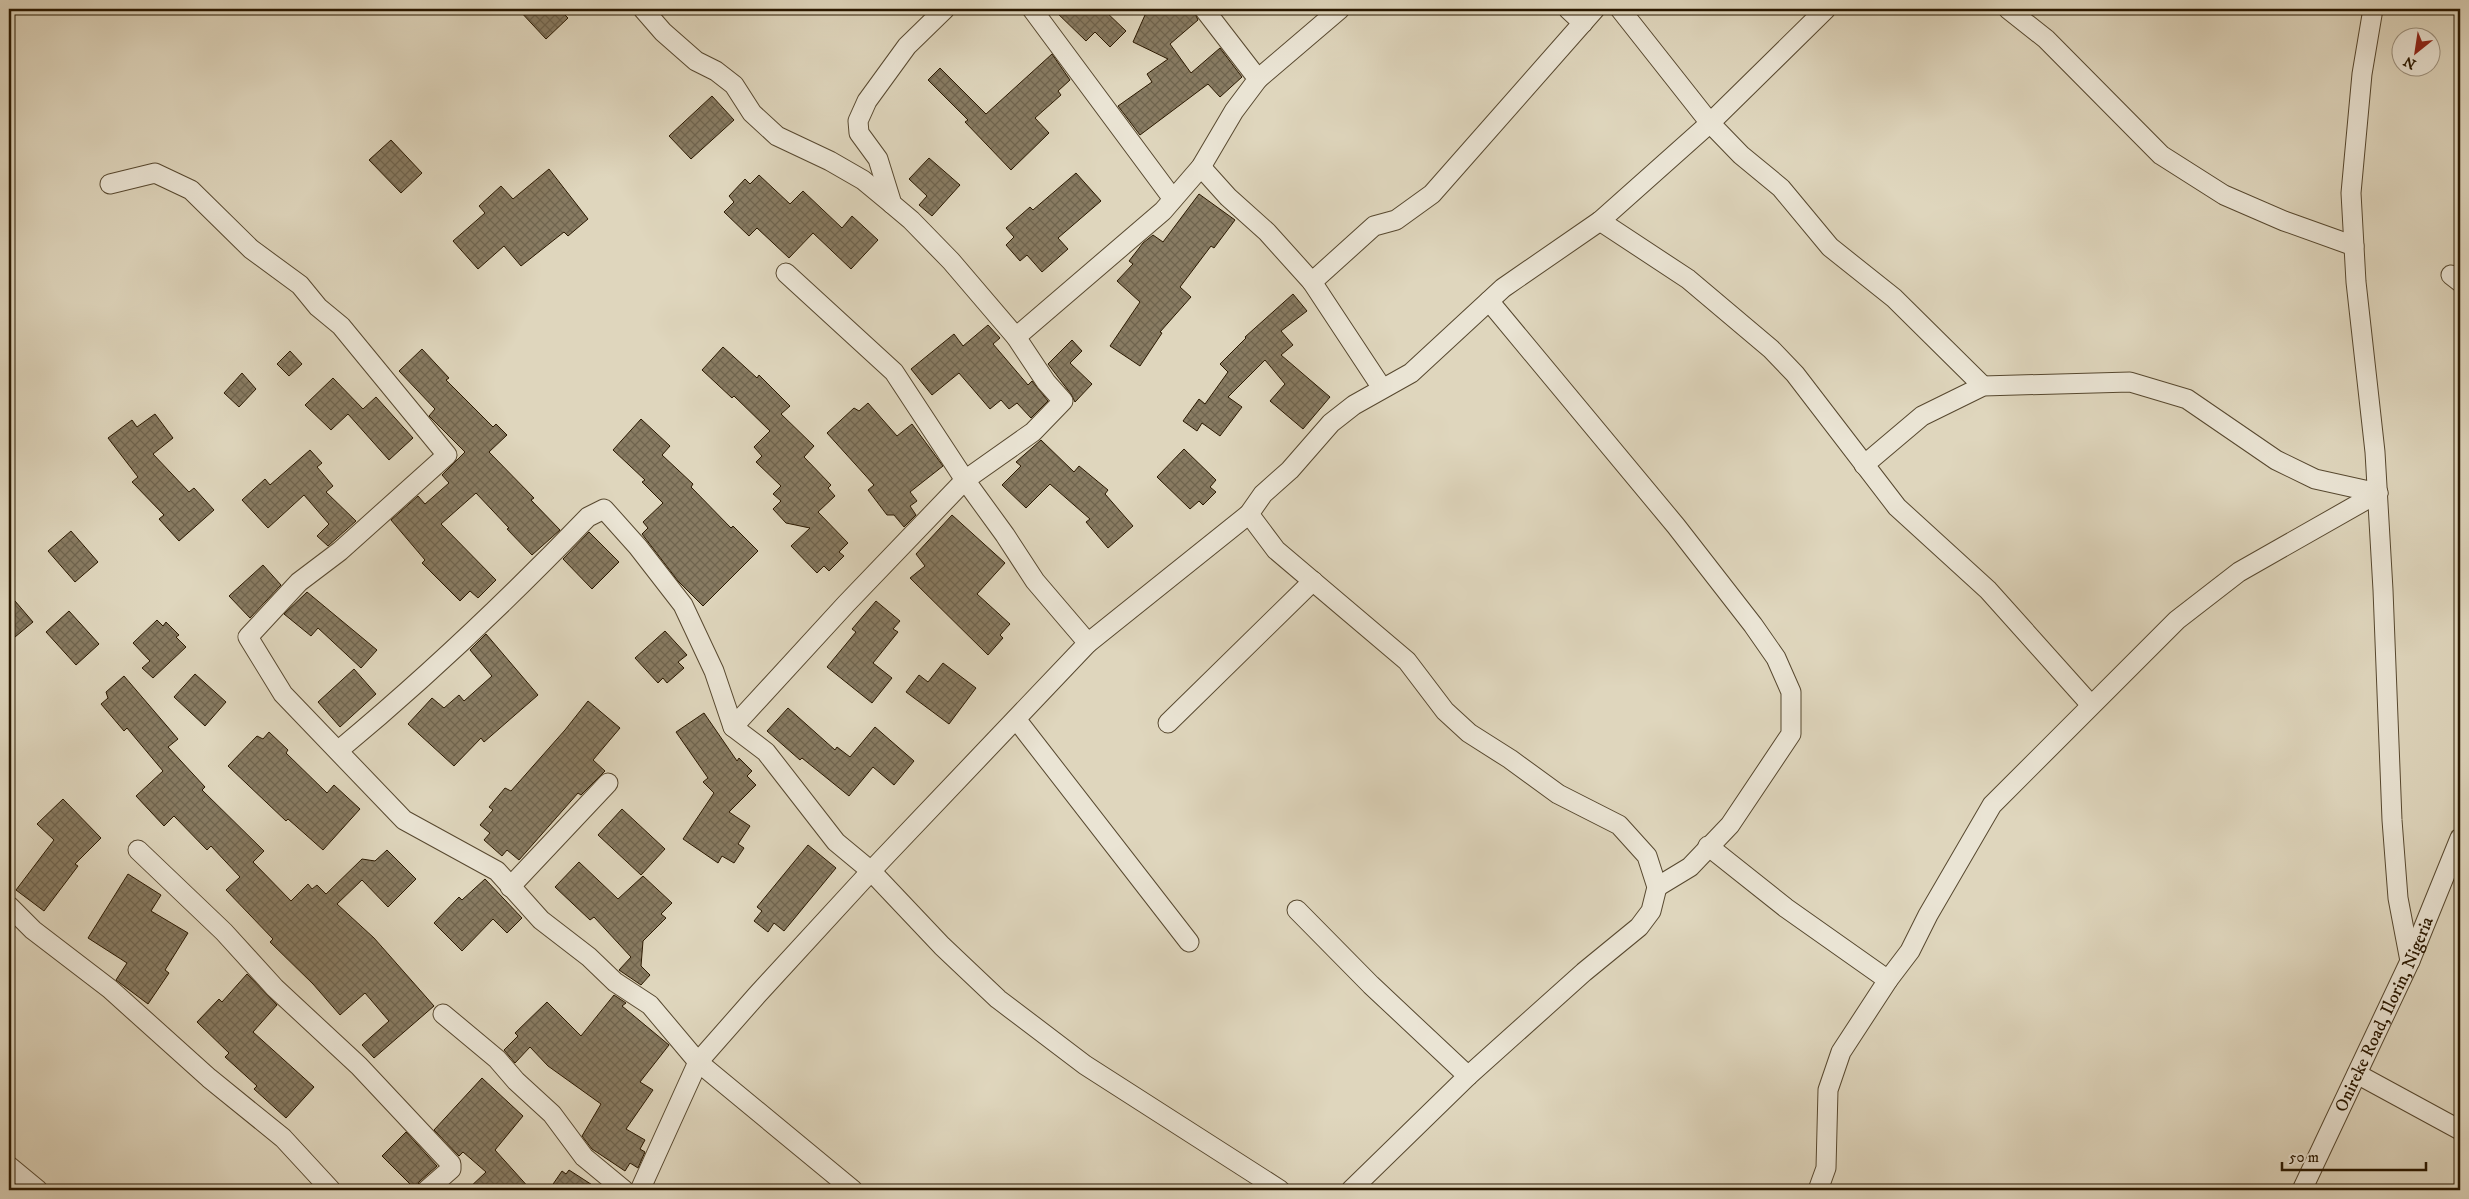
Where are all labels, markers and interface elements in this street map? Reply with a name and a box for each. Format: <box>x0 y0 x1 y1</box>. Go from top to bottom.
north arrow <box>2392 28 2442 78</box>
text: N <box>2400 51 2419 73</box>
street label: Onireke Road, Ilorin, Nigeria <box>2330 913 2439 1116</box>
scale bar <box>2282 1139 2425 1171</box>
text: 50 m <box>2289 1148 2319 1167</box>

